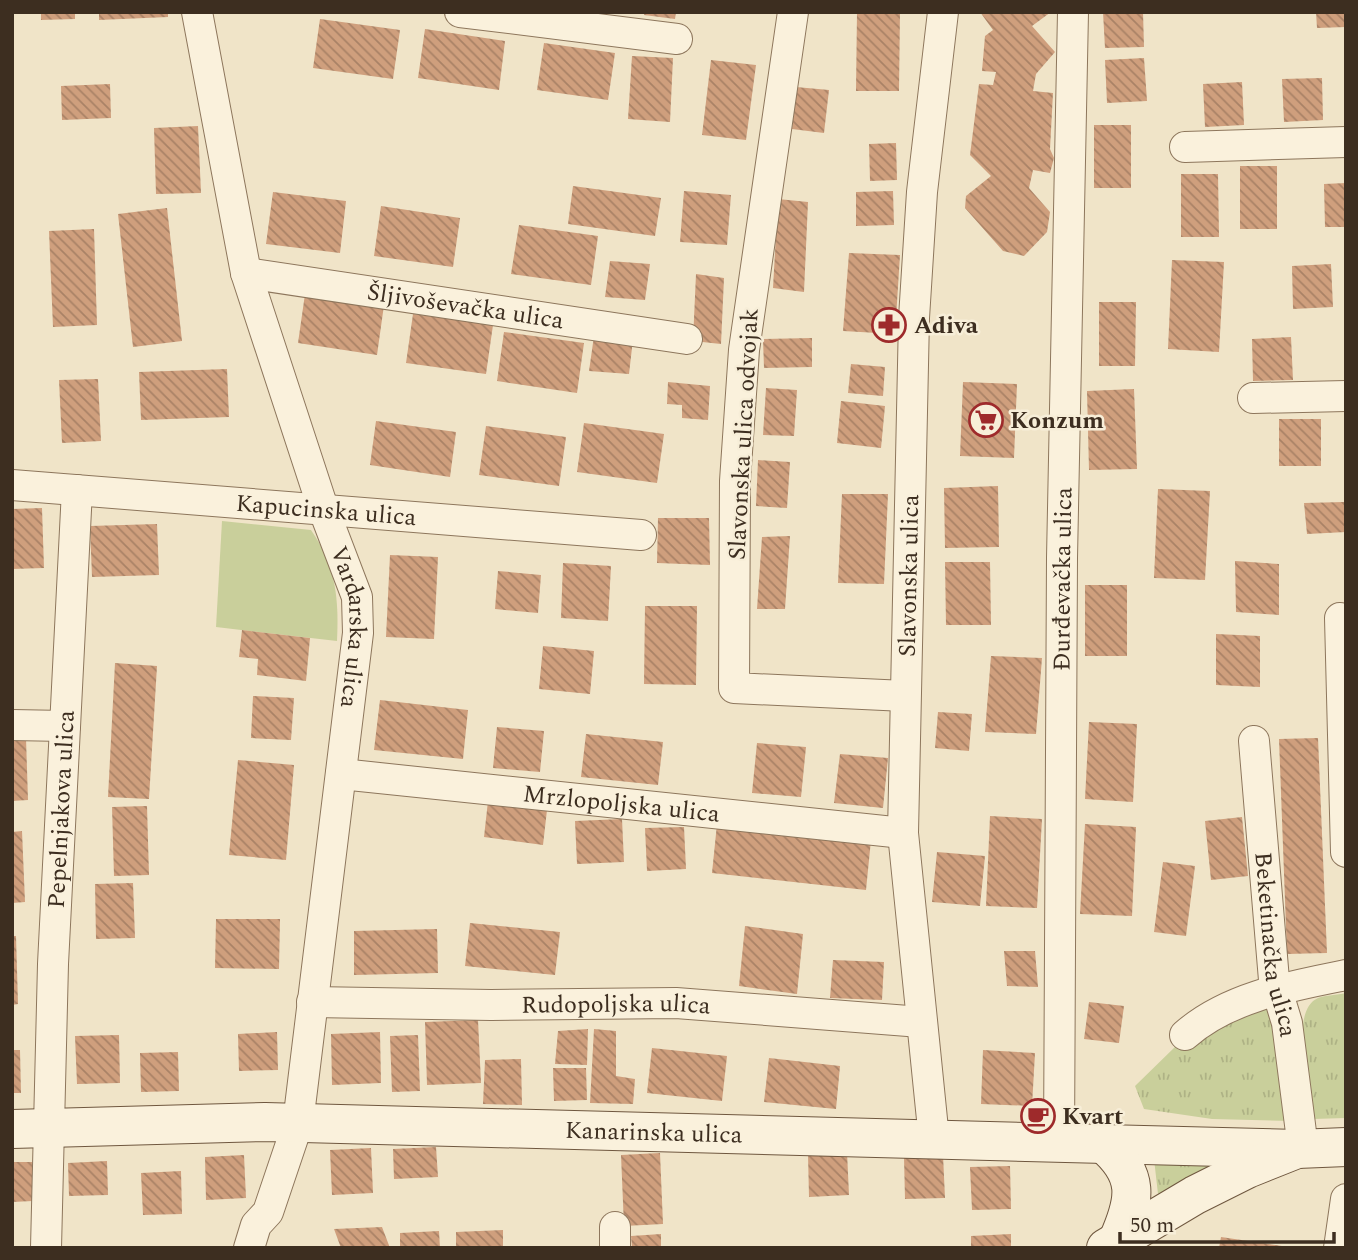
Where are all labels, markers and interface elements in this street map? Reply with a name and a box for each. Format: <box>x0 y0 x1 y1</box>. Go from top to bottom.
street label: Šljivoševačka ulica <box>365 274 566 339</box>
pharmacy icon: Adiva <box>870 306 908 344</box>
street label: Slavonska ulica odvojak <box>719 307 769 561</box>
place label: Adiva <box>914 308 979 344</box>
supermarket icon: Konzum <box>967 401 1005 439</box>
place label: Konzum <box>1010 403 1104 439</box>
street label: Kapucinska ulica <box>234 486 418 536</box>
street label: Đurđevačka ulica <box>1044 486 1082 671</box>
street label: Slavonska ulica <box>890 494 929 657</box>
street label: Vardarska ulica <box>320 541 375 710</box>
street label: Pepelnjakova ulica <box>39 709 85 909</box>
street label: Mrzlopoljska ulica <box>521 776 722 833</box>
street label: Beketinačka ulica <box>1244 850 1306 1040</box>
street label: Rudopoljska ulica <box>521 986 712 1025</box>
cafe icon: Kvart <box>1019 1097 1057 1135</box>
place label: Kvart <box>1062 1099 1123 1135</box>
street label: Kanarinska ulica <box>564 1113 743 1153</box>
scale bar <box>1120 1200 1334 1244</box>
text: 50 m <box>1130 1210 1174 1242</box>

